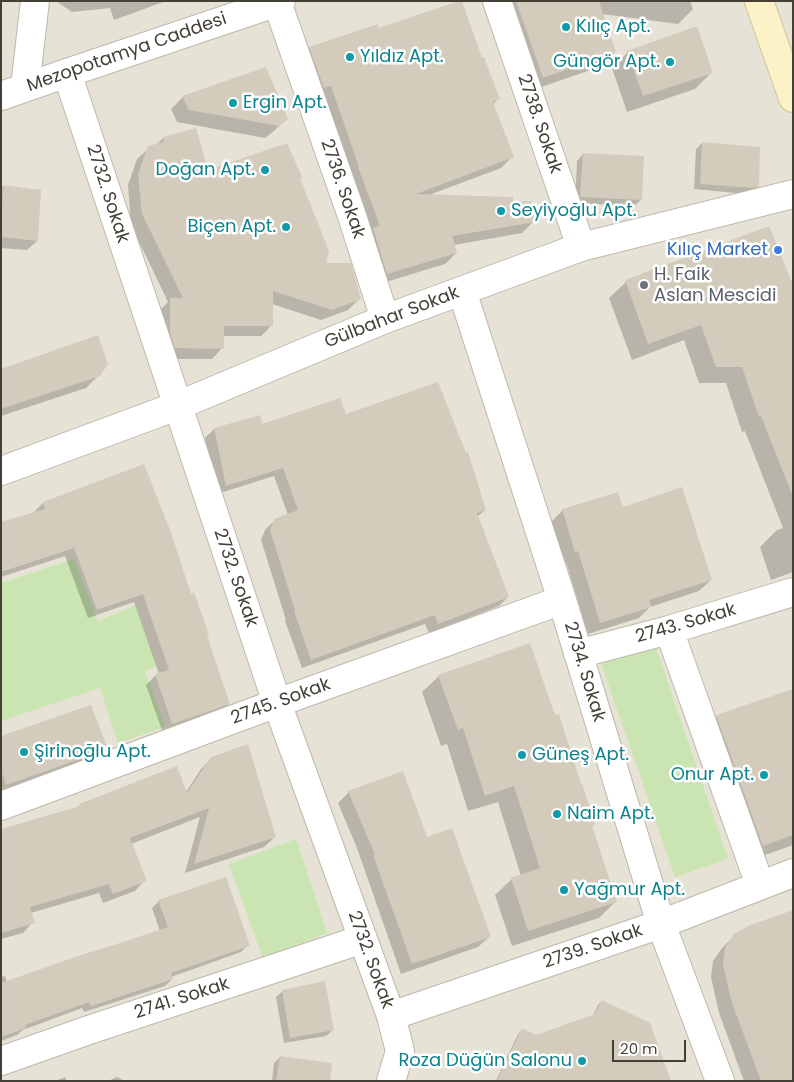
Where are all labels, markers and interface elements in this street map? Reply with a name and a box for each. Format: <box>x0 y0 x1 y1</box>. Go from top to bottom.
street label: Mezopotamya Caddesi <box>24 9 230 97</box>
place label: Kılıç Apt. <box>576 16 650 38</box>
marker: Kılıç Apt. <box>560 21 572 33</box>
place label: Yıldız Apt. <box>360 46 444 68</box>
marker: Yıldız Apt. <box>344 51 356 63</box>
place label: Güngör Apt. <box>553 51 660 73</box>
marker: Güngör Apt. <box>664 56 676 68</box>
street label: 2738. Sokak <box>512 72 566 176</box>
place label: Ergin Apt. <box>243 92 327 114</box>
marker: Ergin Apt. <box>227 97 239 109</box>
street label: 2736. Sokak <box>315 137 369 241</box>
street label: 2732. Sokak <box>81 142 133 246</box>
place label: Doğan Apt. <box>155 159 255 181</box>
marker: Doğan Apt. <box>259 164 271 176</box>
place label: Seyiyoğlu Apt. <box>511 200 636 222</box>
marker: Seyiyoğlu Apt. <box>495 205 507 217</box>
place label: Biçen Apt. <box>187 216 276 238</box>
marker: Biçen Apt. <box>280 221 292 233</box>
place label: Kılıç Market <box>667 239 768 261</box>
marker: Kılıç Market <box>772 244 784 256</box>
place label: H. Faik Aslan Mescidi <box>654 264 776 306</box>
marker: H. Faik Aslan Mescidi <box>638 279 650 291</box>
street label: Gülbahar Sokak <box>322 282 462 354</box>
street label: 2732. Sokak <box>208 526 262 630</box>
street label: 2743. Sokak <box>633 599 739 649</box>
street label: 2734. Sokak <box>559 619 609 725</box>
street label: 2745. Sokak <box>228 674 334 730</box>
place label: Şirinoğlu Apt. <box>34 741 151 763</box>
place label: Güneş Apt. <box>532 744 629 766</box>
marker: Şirinoğlu Apt. <box>18 746 30 758</box>
marker: Güneş Apt. <box>516 749 528 761</box>
place label: Onur Apt. <box>671 764 754 786</box>
marker: Onur Apt. <box>758 769 770 781</box>
place label: Naim Apt. <box>567 803 654 825</box>
marker: Naim Apt. <box>551 808 563 820</box>
place label: Yağmur Apt. <box>574 879 685 901</box>
marker: Yağmur Apt. <box>558 884 570 896</box>
street label: 2732. Sokak <box>342 908 398 1012</box>
street label: 2739. Sokak <box>541 920 645 974</box>
street label: 2741. Sokak <box>132 973 232 1025</box>
scale bar <box>614 1030 688 1062</box>
text: 20 m <box>620 1038 658 1059</box>
place label: Roza Düğün Salonu <box>398 1050 572 1072</box>
marker: Roza Düğün Salonu <box>576 1055 588 1067</box>

